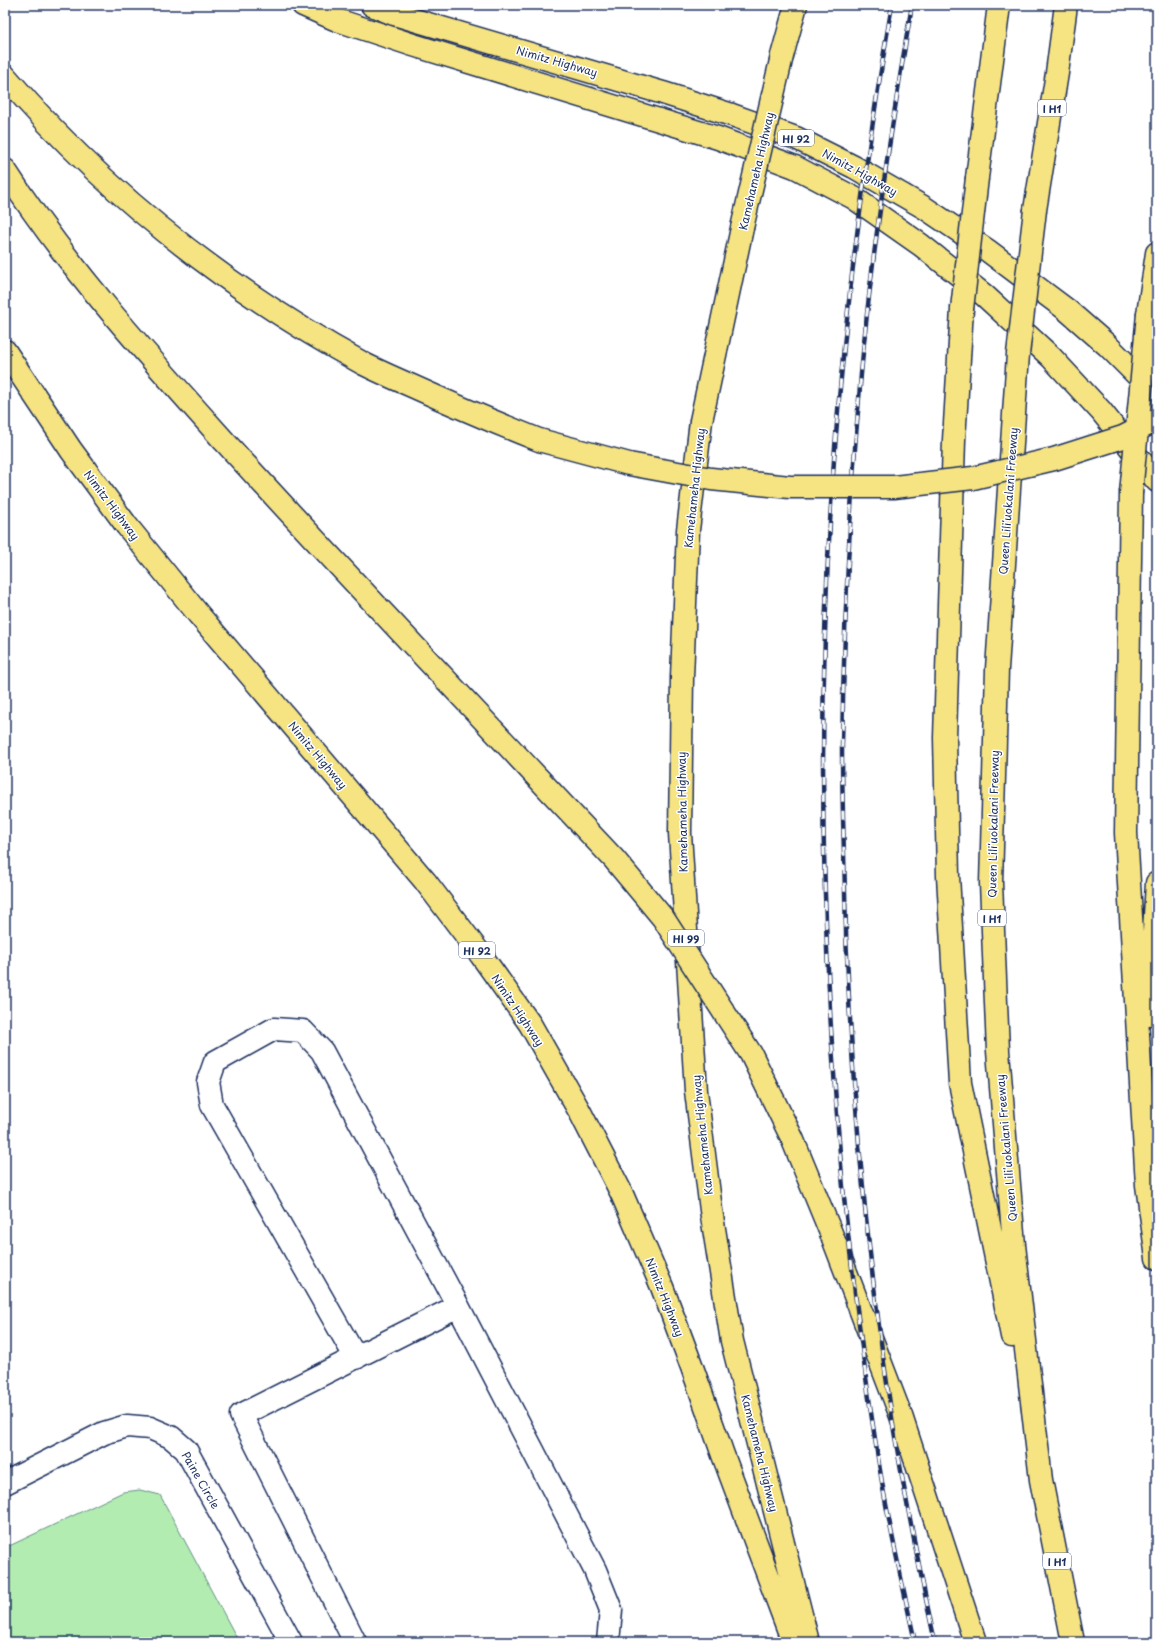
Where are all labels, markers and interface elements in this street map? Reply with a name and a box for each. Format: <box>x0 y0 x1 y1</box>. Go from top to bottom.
street label: Nimitz Highway <box>514 41 600 81</box>
road number: I H1 <box>1038 100 1066 116</box>
street label: Kamehameha Highway <box>734 110 778 232</box>
road number: HI 92 <box>778 130 814 146</box>
street label: Nimitz Highway <box>819 144 901 200</box>
street label: Kamehameha Highway <box>679 427 709 549</box>
street label: Queen Liliʻuokalani Freeway <box>994 427 1022 575</box>
street label: Nimitz Highway <box>80 466 144 544</box>
street label: Nimitz Highway <box>285 717 351 793</box>
street label: Queen Liliʻuokalani Freeway <box>983 750 1003 898</box>
street label: Kamehameha Highway <box>672 752 692 872</box>
road number: I H1 <box>978 910 1006 926</box>
road number: HI 99 <box>668 930 704 946</box>
road number: HI 92 <box>459 942 495 958</box>
street label: Nimitz Highway <box>488 971 548 1049</box>
street label: Kamehameha Highway <box>687 1074 717 1196</box>
street label: Queen Liliʻuokalani Freeway <box>991 1074 1021 1222</box>
street label: Nimitz Highway <box>641 1255 689 1339</box>
street label: Kamehameha Highway <box>737 1392 783 1514</box>
street label: Paine Circle <box>178 1448 224 1512</box>
road number: I H1 <box>1043 1553 1071 1569</box>

